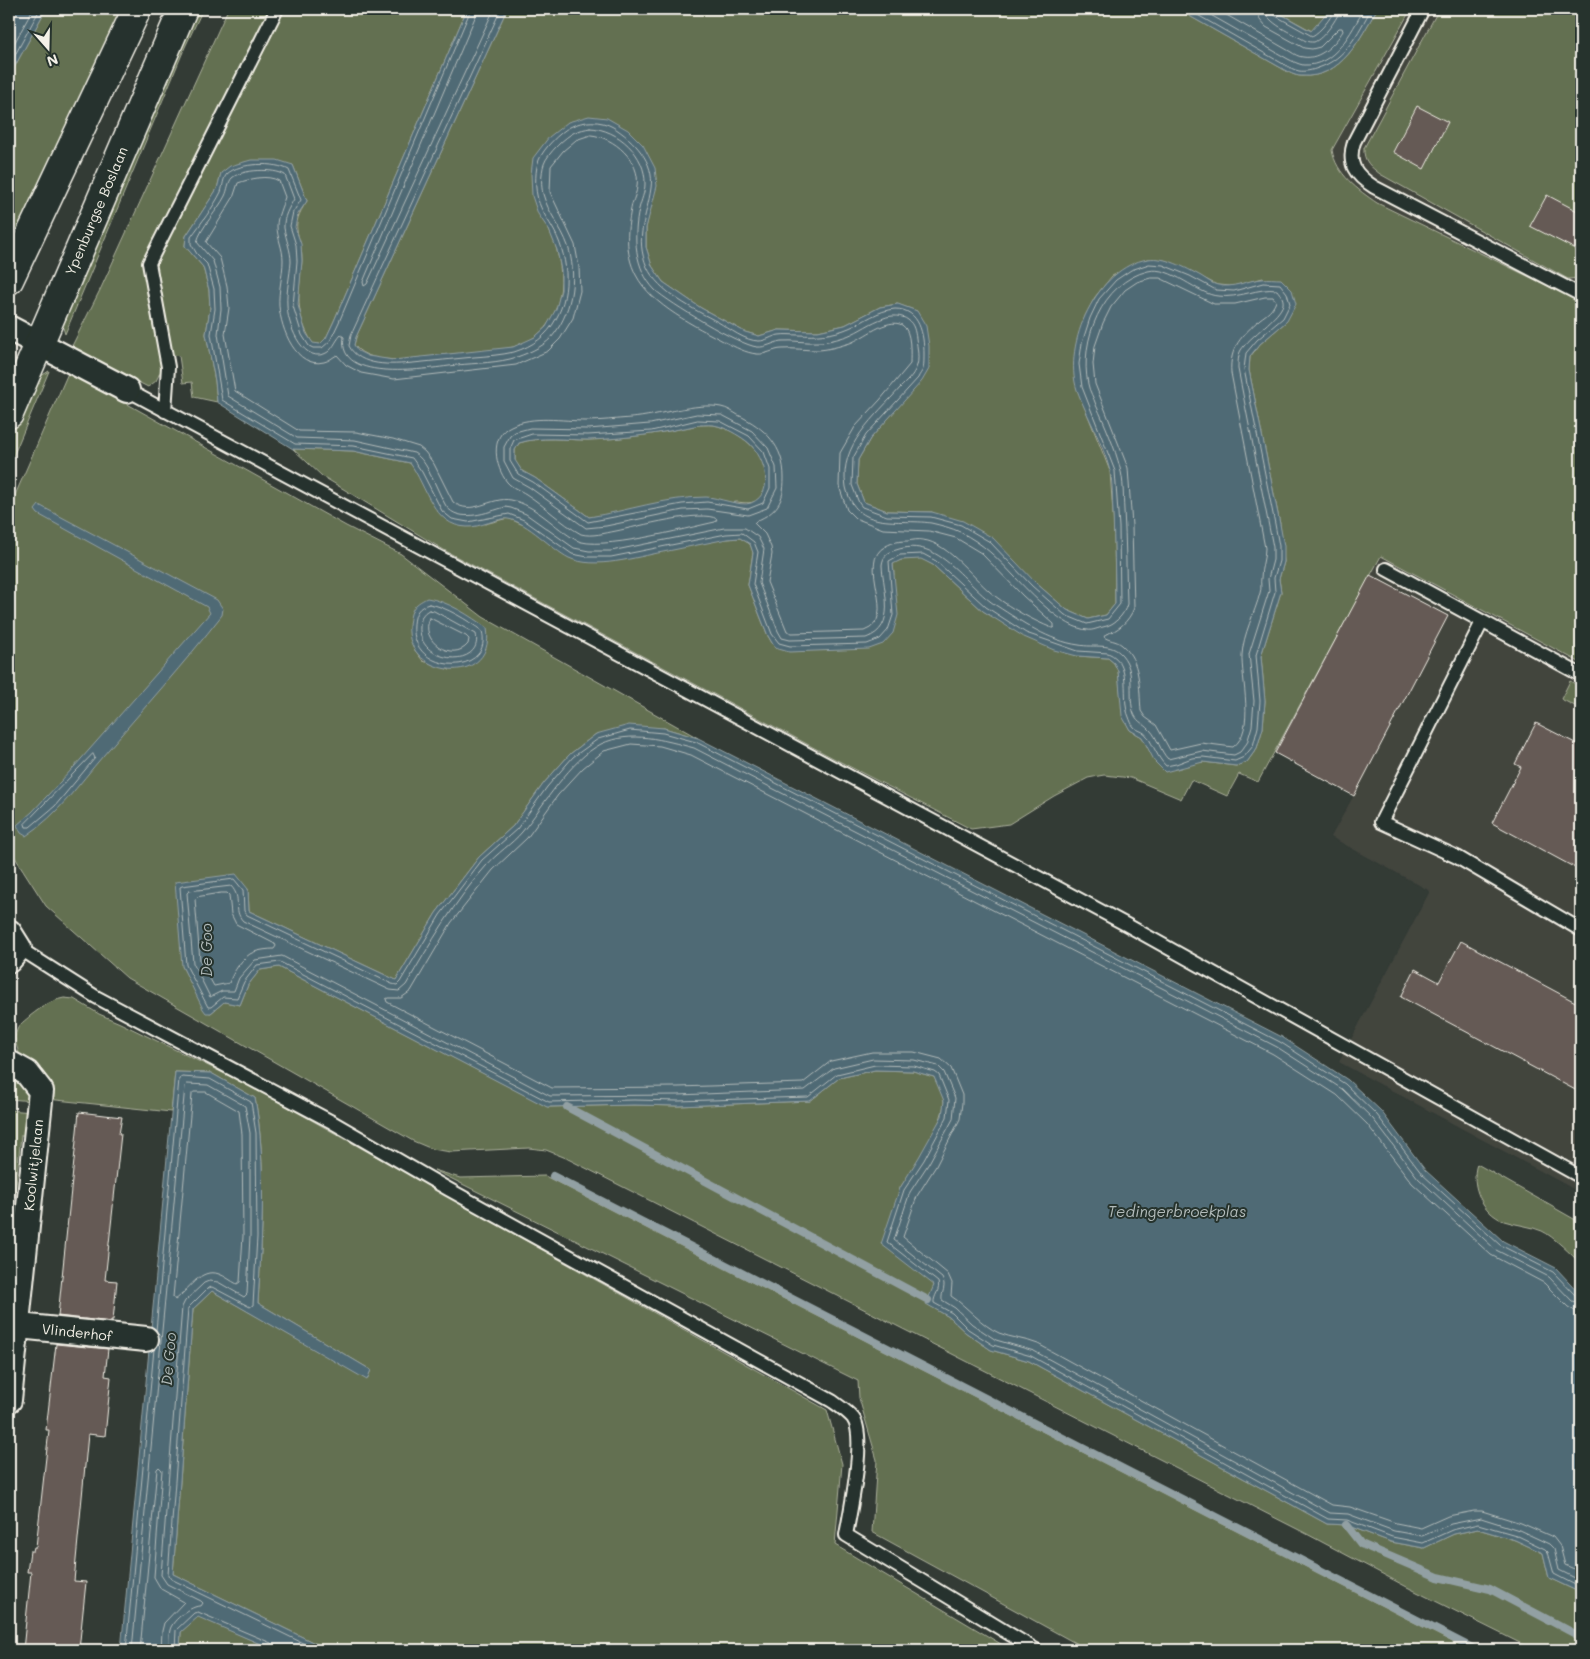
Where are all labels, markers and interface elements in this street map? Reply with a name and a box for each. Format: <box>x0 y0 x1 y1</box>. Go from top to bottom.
north arrow <box>22 22 72 72</box>
text: N <box>44 50 61 71</box>
street label: Ypenburgse Boslaan <box>60 144 132 278</box>
water label: De Goo <box>196 923 216 977</box>
street label: Koolwitjelaan <box>19 1118 47 1212</box>
water label: Tedingerbroekplas <box>1108 1201 1246 1221</box>
street label: Vlinderhof <box>41 1319 114 1345</box>
water label: De Goo <box>156 1331 180 1386</box>

